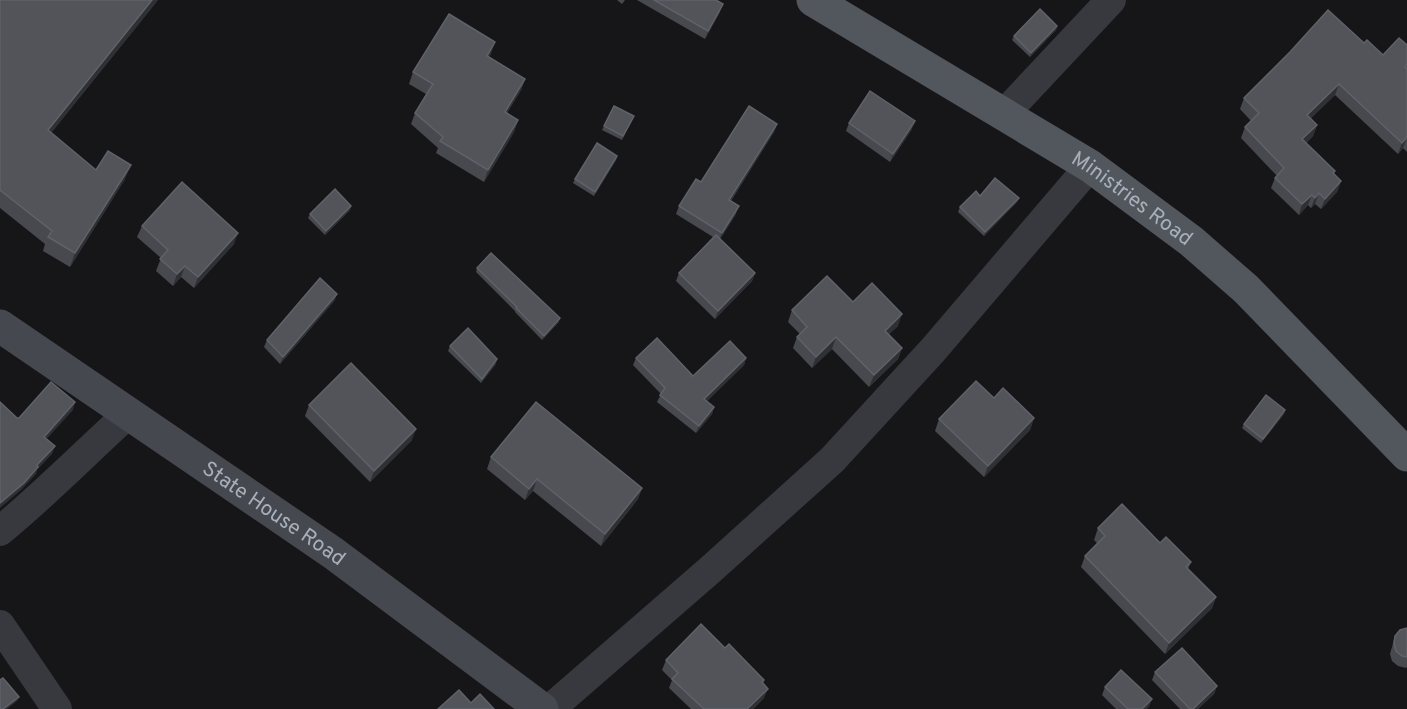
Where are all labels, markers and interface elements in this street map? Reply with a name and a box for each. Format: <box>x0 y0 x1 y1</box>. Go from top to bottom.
street label: Ministries Road <box>1066 146 1198 253</box>
street label: State House Road <box>197 456 350 573</box>

